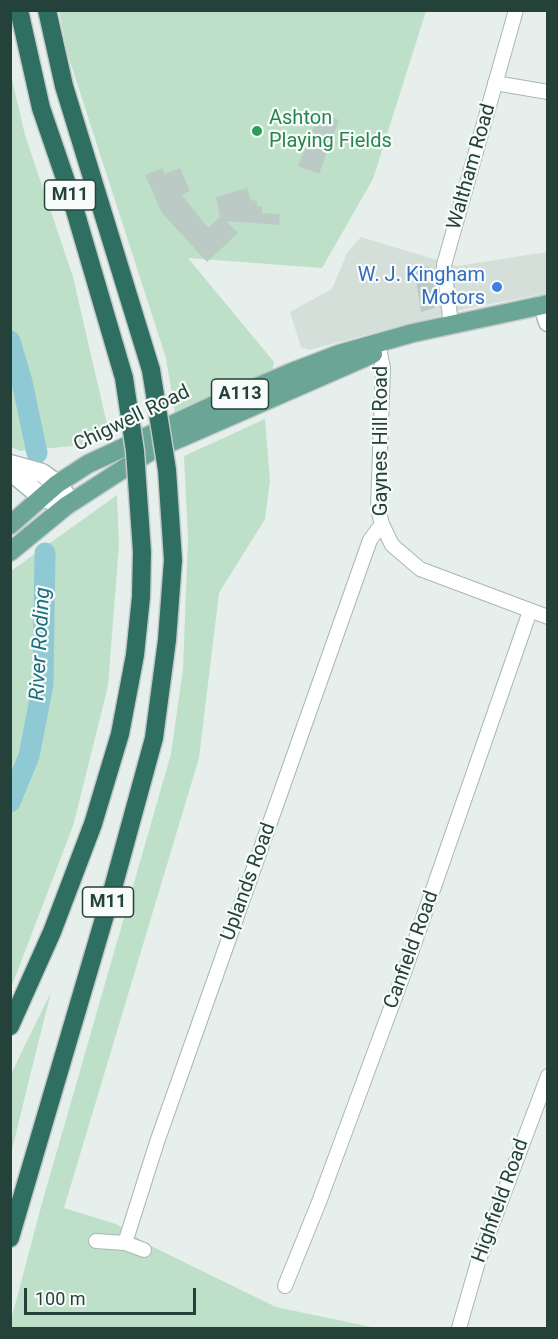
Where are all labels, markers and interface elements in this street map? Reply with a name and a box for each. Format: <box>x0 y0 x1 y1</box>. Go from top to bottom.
street label: Waltham Road <box>443 101 501 233</box>
place label: Ashton Playing Fields <box>269 107 392 154</box>
marker: Ashton Playing Fields <box>250 124 264 138</box>
road number: M11 <box>44 180 96 210</box>
place label: W. J. Kingham Motors <box>358 264 485 311</box>
marker: W. J. Kingham Motors <box>490 280 504 294</box>
street label: Gaynes Hill Road <box>370 366 394 516</box>
road number: A113 <box>212 379 268 409</box>
street label: Chigwell Road <box>70 381 194 457</box>
water label: River Roding <box>25 587 57 701</box>
street label: Uplands Road <box>217 820 281 944</box>
road number: M11 <box>82 887 134 917</box>
street label: Canfield Road <box>380 888 444 1012</box>
street label: Highfield Road <box>467 1136 535 1266</box>
scale bar <box>27 1276 200 1314</box>
text: 100 m <box>35 1288 86 1309</box>

